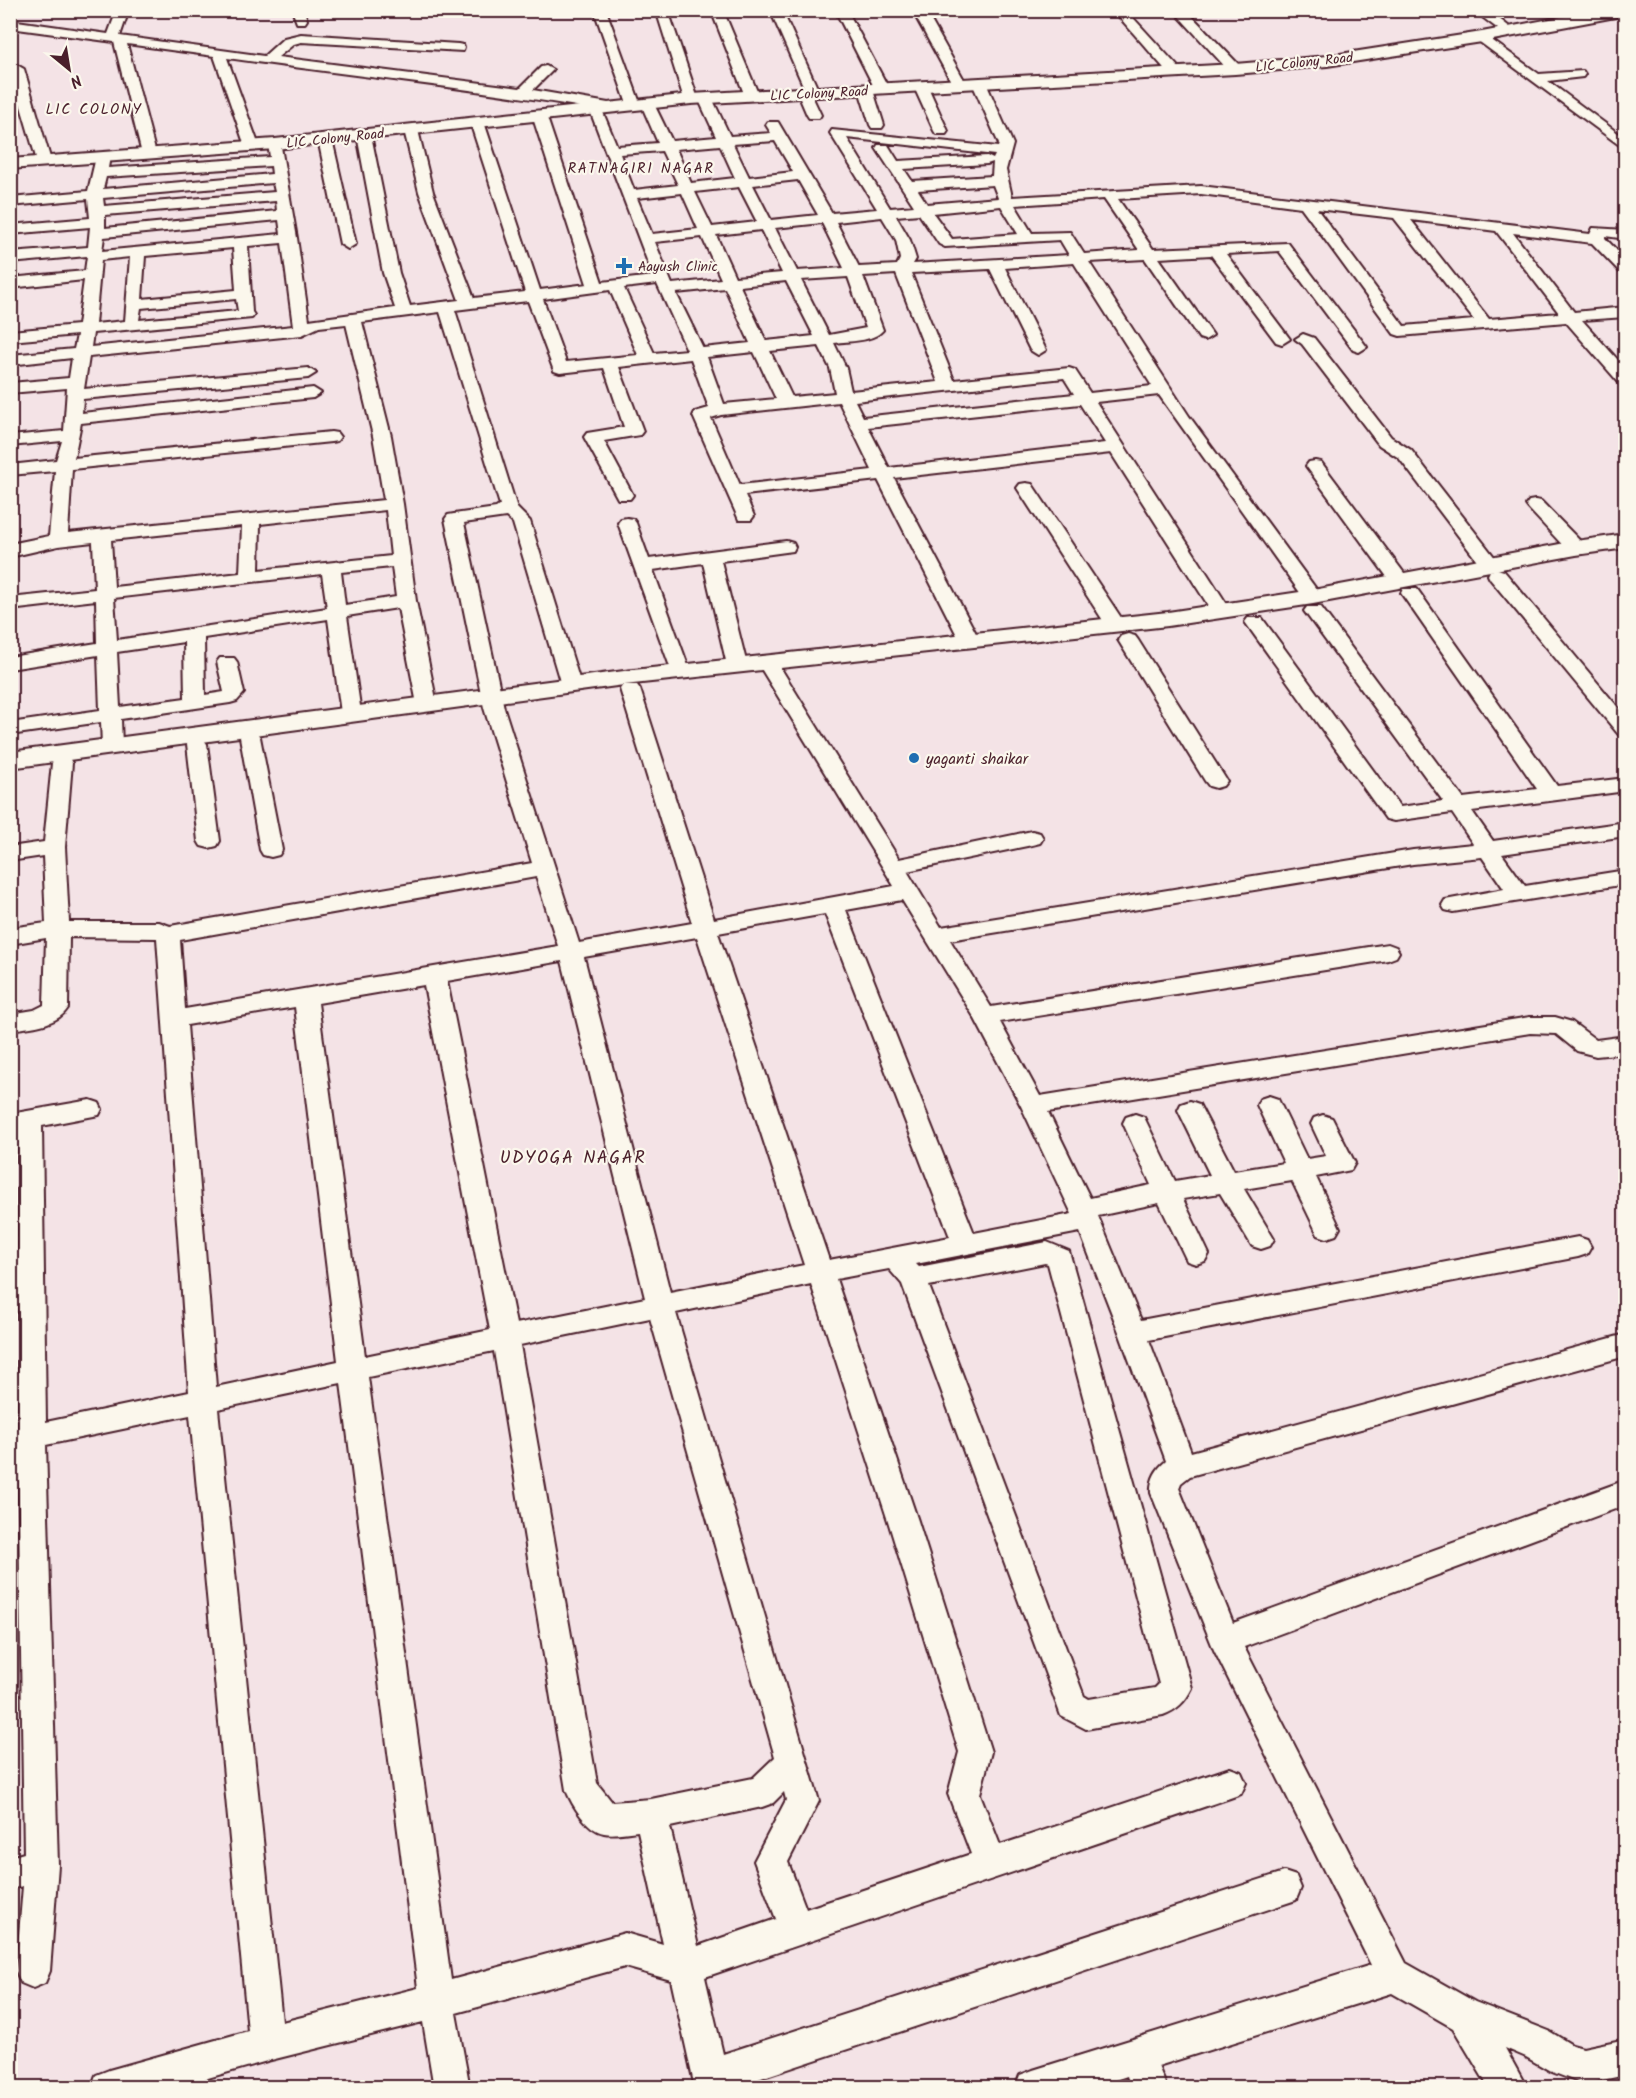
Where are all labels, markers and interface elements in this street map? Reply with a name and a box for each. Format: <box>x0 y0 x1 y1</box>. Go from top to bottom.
north arrow <box>39 39 99 99</box>
street label: LIC Colony Road <box>1254 47 1355 79</box>
text: N <box>65 67 86 94</box>
street label: LIC Colony Road <box>769 80 870 108</box>
district label: LIC COLONY <box>45 98 143 122</box>
street label: LIC Colony Road <box>285 123 386 155</box>
district label: RATNAGIRI NAGAR <box>567 157 715 181</box>
place label: Aayush Clinic <box>638 256 718 278</box>
marker: Aayush Clinic <box>615 257 633 275</box>
place label: yaganti shaikar <box>925 747 1030 772</box>
marker: yaganti shaikar <box>907 751 921 765</box>
district label: UDYOGA NAGAR <box>500 1144 646 1173</box>

